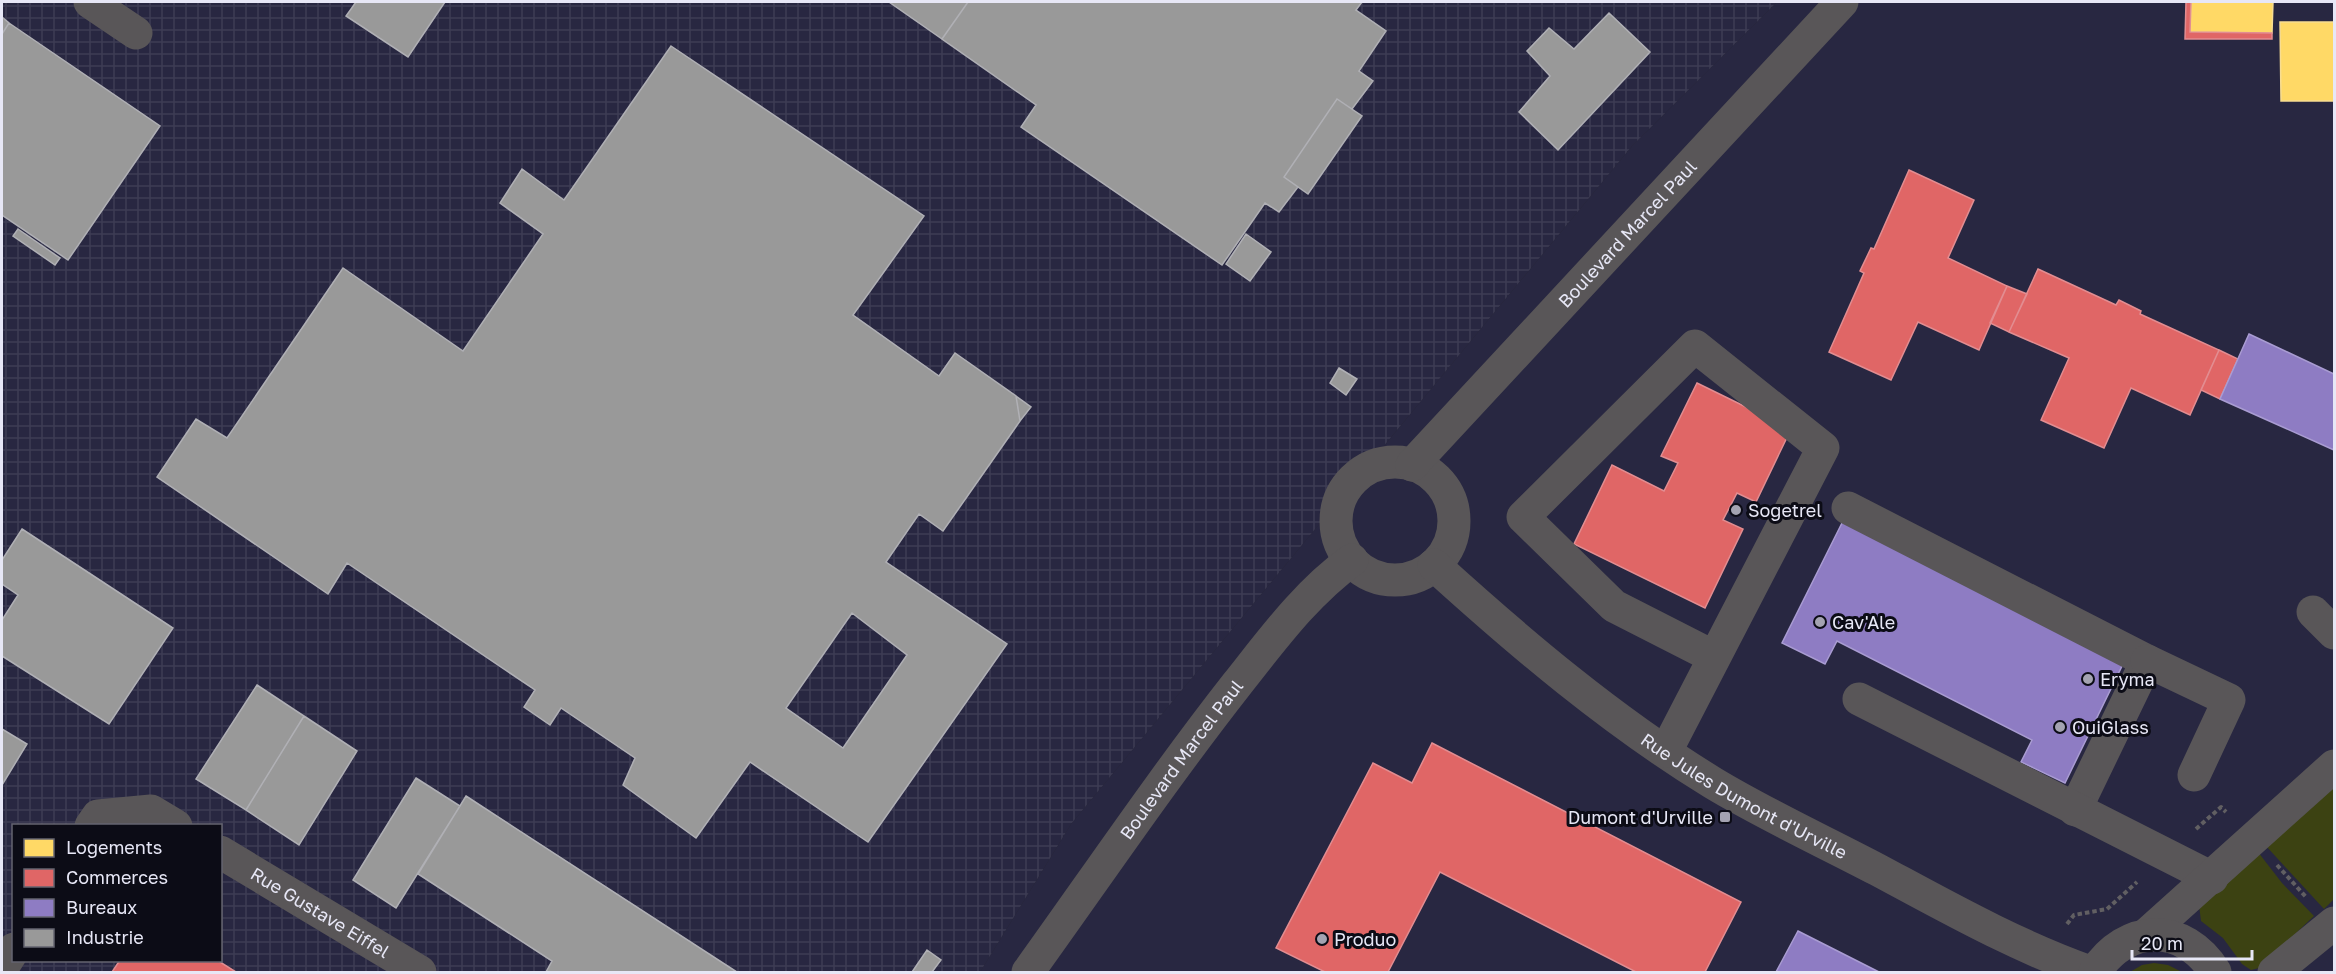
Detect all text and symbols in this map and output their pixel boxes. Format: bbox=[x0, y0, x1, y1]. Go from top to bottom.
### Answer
street label: Boulevard Marcel Paul bbox=[1553, 155, 1701, 312]
place label: Sogetrel bbox=[1748, 499, 1822, 521]
marker: Sogetrel bbox=[1729, 503, 1743, 517]
place label: Cav'Ale bbox=[1832, 611, 1895, 633]
marker: Cav'Ale bbox=[1813, 615, 1827, 629]
place label: Eryma bbox=[2100, 668, 2155, 690]
marker: Eryma bbox=[2081, 672, 2095, 686]
street label: Boulevard Marcel Paul bbox=[1115, 675, 1247, 843]
place label: OuiGlass bbox=[2072, 716, 2149, 738]
marker: OuiGlass bbox=[2053, 720, 2067, 734]
street label: Rue Jules Dumont d'Urville bbox=[1638, 727, 1852, 863]
place label: Dumont d'Urville bbox=[1568, 806, 1713, 828]
marker: Dumont d'Urville bbox=[1718, 810, 1732, 824]
legend bbox=[12, 824, 222, 962]
text: Logements bbox=[66, 836, 162, 858]
street label: Rue Gustave Eiffel bbox=[247, 862, 394, 962]
text: Commerces bbox=[66, 866, 168, 888]
text: Bureaux bbox=[66, 896, 137, 918]
scale bar bbox=[2132, 923, 2252, 961]
text: Industrie bbox=[66, 926, 144, 948]
place label: Produo bbox=[1334, 928, 1396, 950]
marker: Produo bbox=[1315, 932, 1329, 946]
text: 20 m bbox=[2141, 932, 2183, 954]

